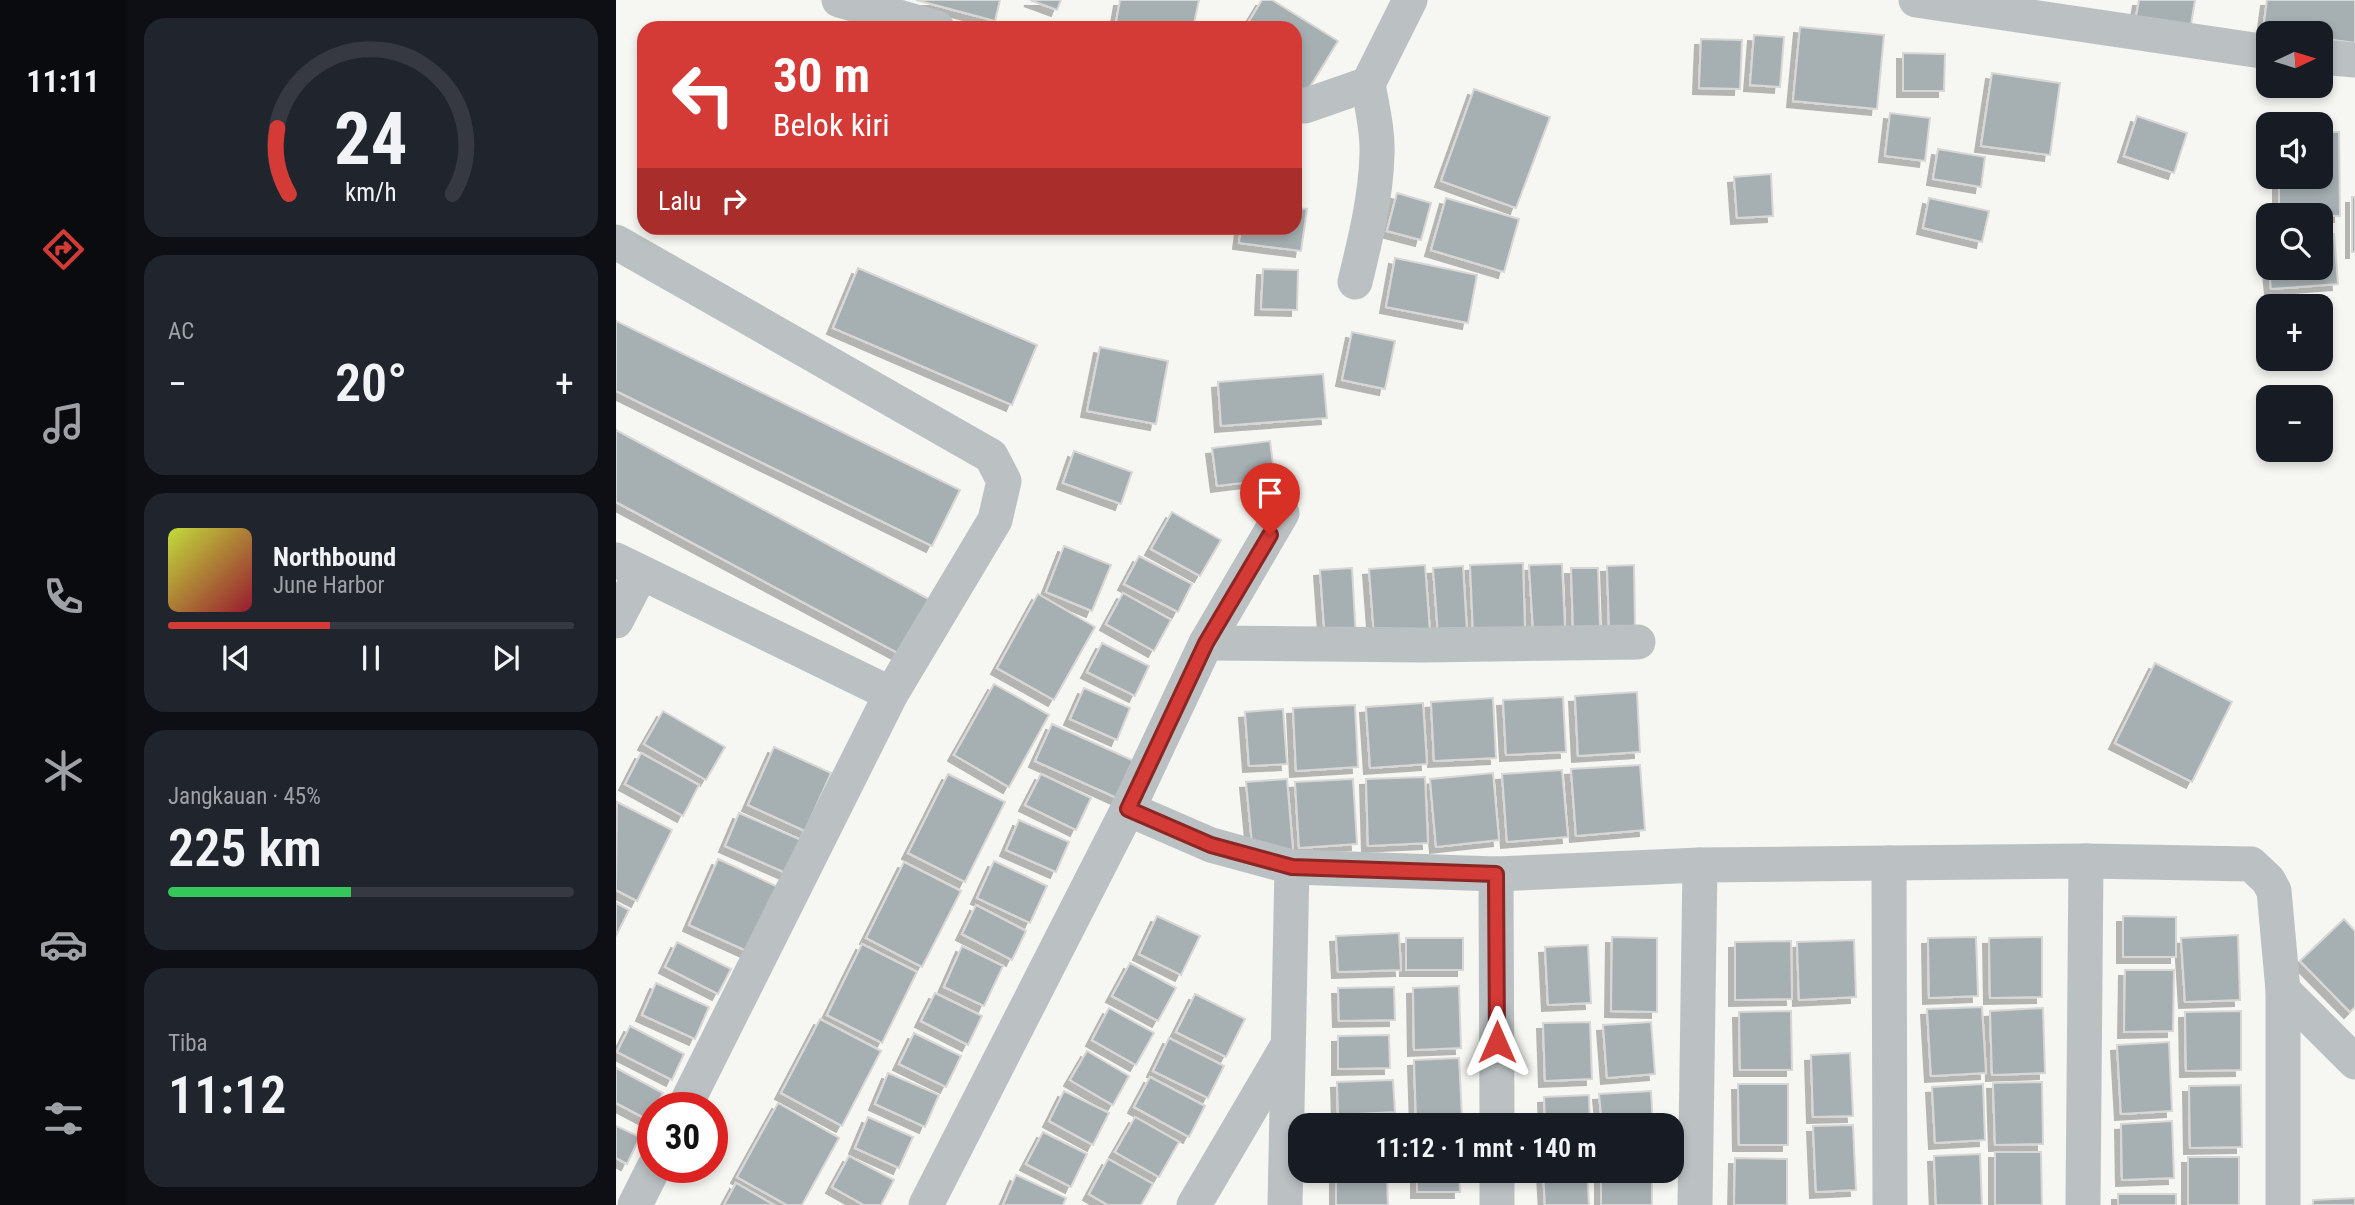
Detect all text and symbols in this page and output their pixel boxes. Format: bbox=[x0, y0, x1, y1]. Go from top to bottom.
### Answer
north arrow bbox=[2256, 21, 2333, 98]
map controls bbox=[2256, 21, 2333, 462]
text: 30 m bbox=[773, 47, 870, 104]
icon: left bbox=[658, 49, 749, 140]
text: 11:11 bbox=[26, 62, 100, 100]
text: 24 bbox=[334, 96, 408, 182]
text: Belok kiri bbox=[773, 106, 890, 144]
button: sound bbox=[2256, 112, 2333, 189]
text: km/h bbox=[345, 178, 397, 207]
icon: right bbox=[715, 182, 753, 220]
text: Lalu bbox=[658, 186, 701, 216]
button: search bbox=[2256, 203, 2333, 280]
icon: directions bbox=[39, 225, 88, 274]
button: + bbox=[2256, 294, 2333, 371]
text: AC bbox=[168, 318, 194, 345]
text: 20° bbox=[335, 353, 407, 414]
text: − bbox=[168, 362, 187, 406]
text: + bbox=[555, 362, 574, 406]
button: − bbox=[2256, 385, 2333, 462]
icon: music bbox=[39, 399, 88, 448]
pin bbox=[1240, 463, 1300, 535]
icon: arrive bbox=[1251, 474, 1289, 512]
text: Northbound bbox=[273, 542, 396, 572]
icon: phone bbox=[39, 572, 88, 621]
text: June Harbor bbox=[273, 572, 385, 599]
icon: previous bbox=[217, 639, 255, 677]
icon: pause bbox=[352, 639, 390, 677]
icon: next bbox=[487, 639, 525, 677]
icon: climate bbox=[39, 746, 88, 795]
text: Jangkauan · 45% bbox=[168, 783, 321, 810]
text: 225 km bbox=[168, 818, 322, 879]
icon: car bbox=[39, 920, 88, 969]
position arrow bbox=[1460, 1005, 1534, 1079]
text: Tiba bbox=[168, 1030, 208, 1057]
text: 11:12 bbox=[168, 1065, 286, 1126]
speed limit sign: 30 bbox=[637, 1092, 728, 1183]
icon: filters bbox=[39, 1094, 88, 1143]
text: 11:12 · 1 mnt · 140 m bbox=[1375, 1133, 1597, 1163]

